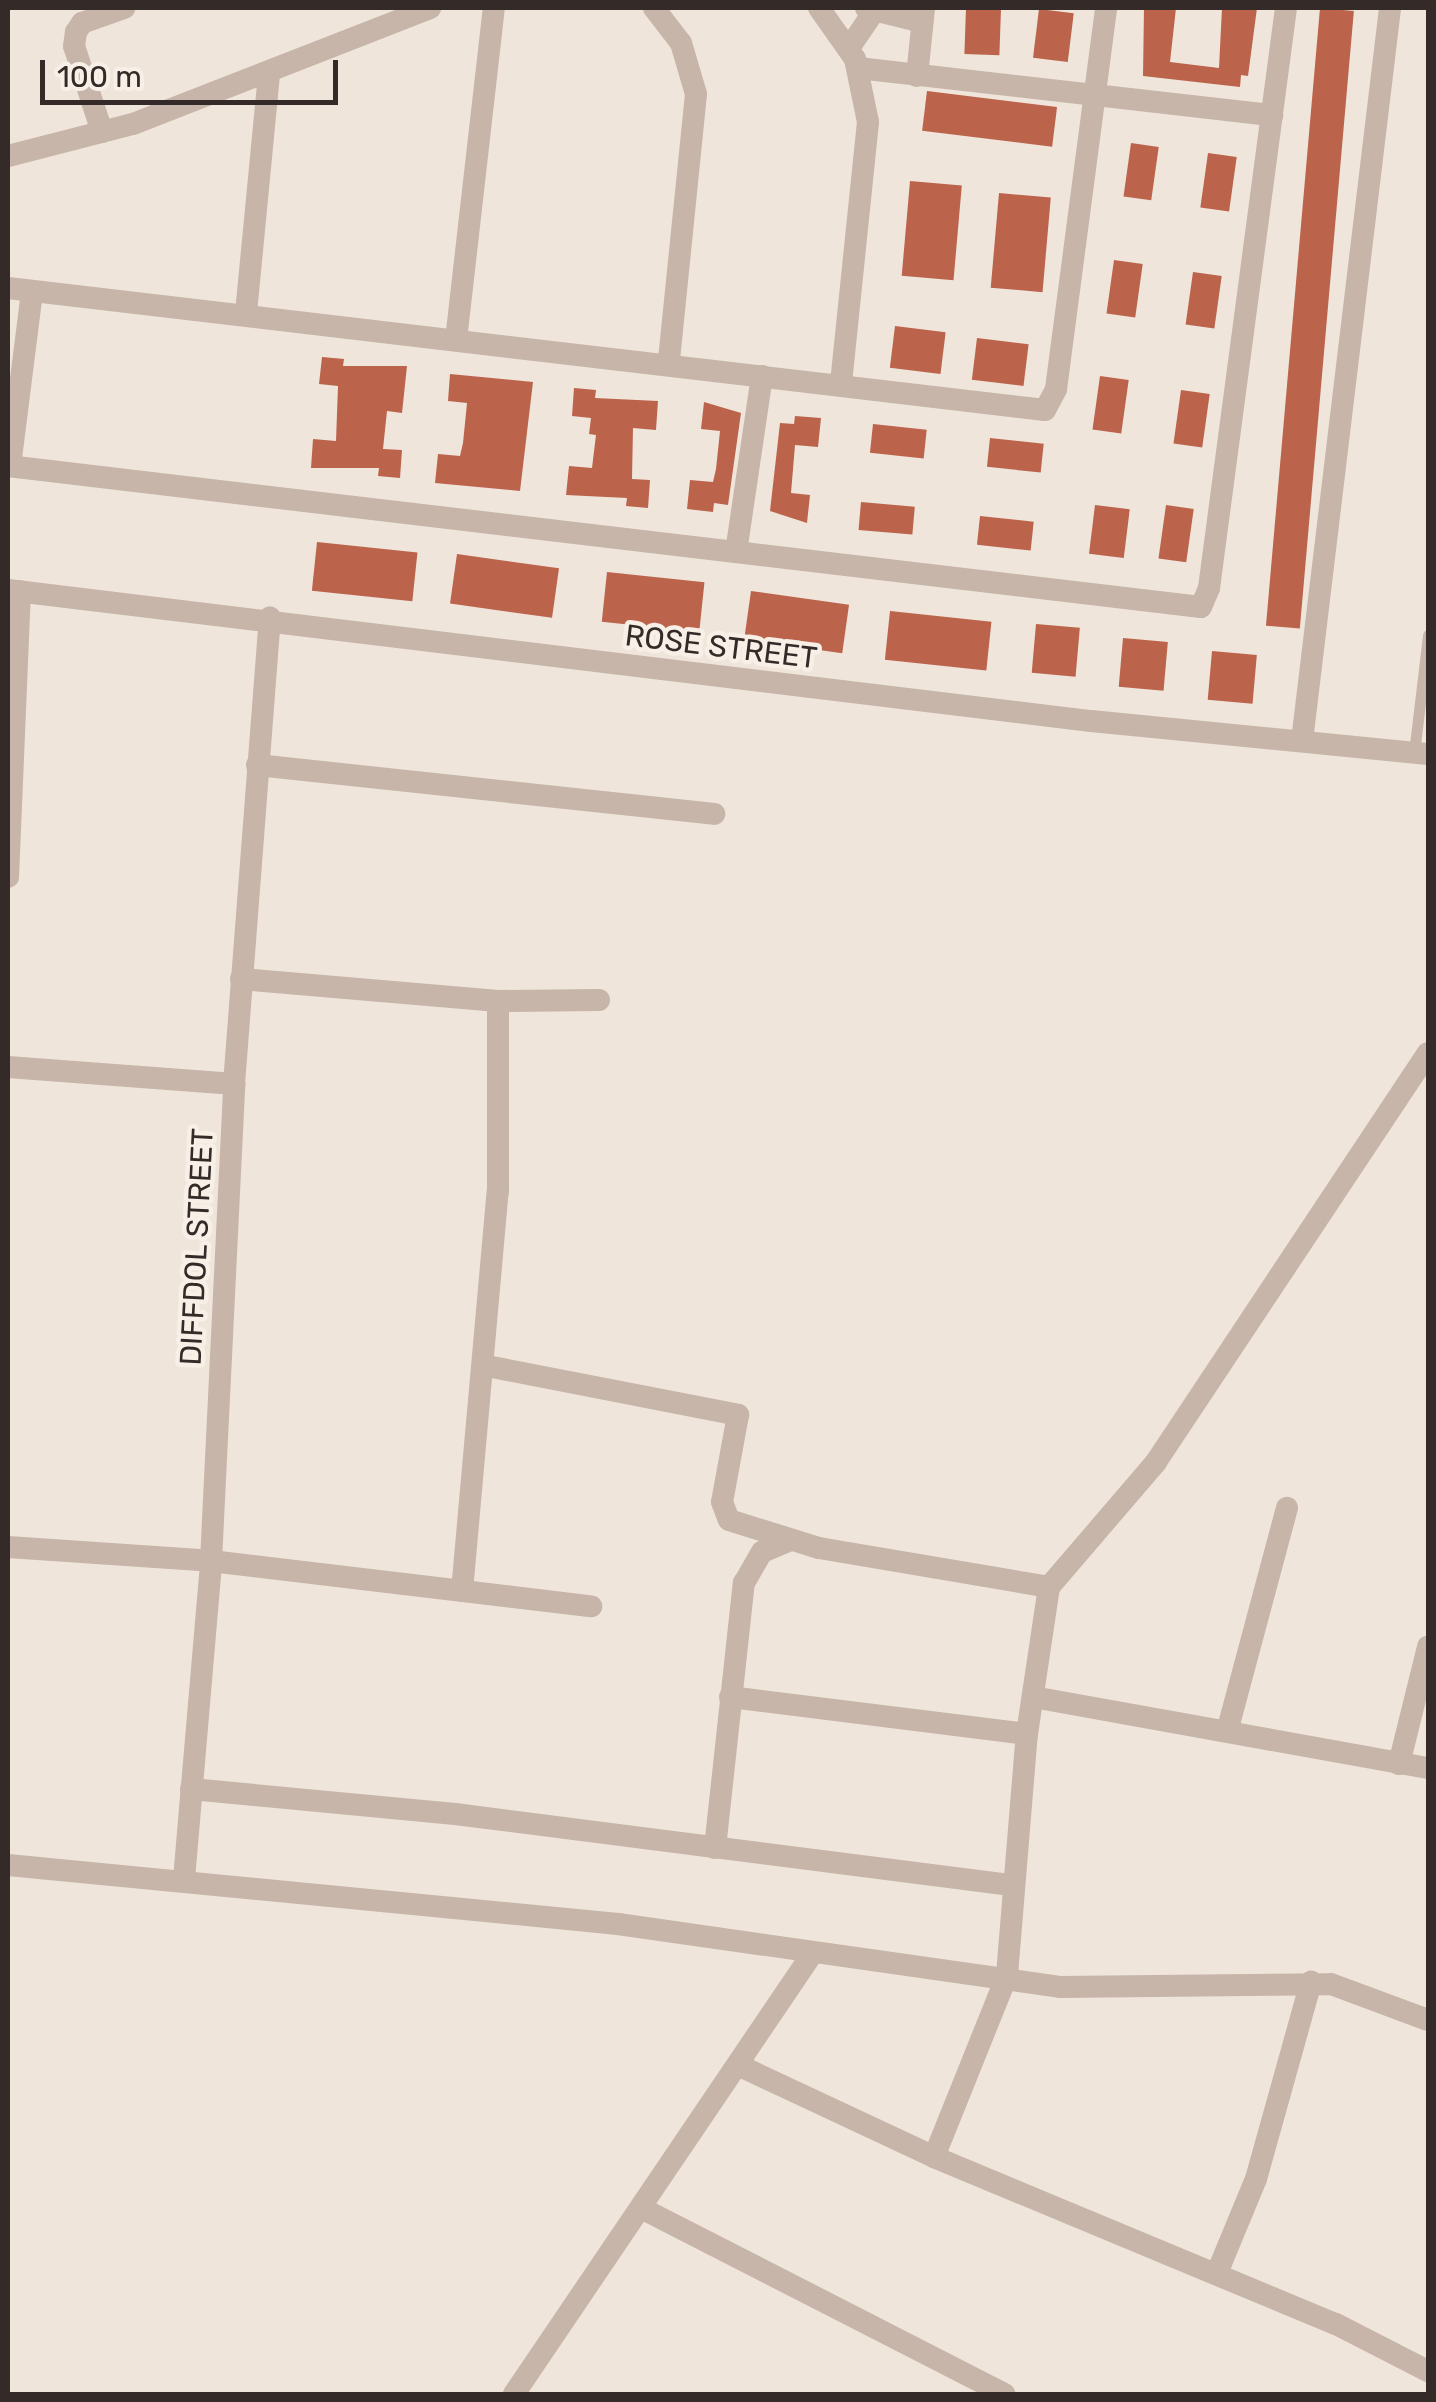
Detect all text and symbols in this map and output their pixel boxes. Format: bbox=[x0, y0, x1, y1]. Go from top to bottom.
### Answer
scale bar bbox=[45, 40, 342, 102]
text: 100 m bbox=[57, 59, 142, 95]
street label: ROSE STREET bbox=[623, 617, 819, 677]
street label: DIFFDOL STREET bbox=[173, 1127, 221, 1367]

